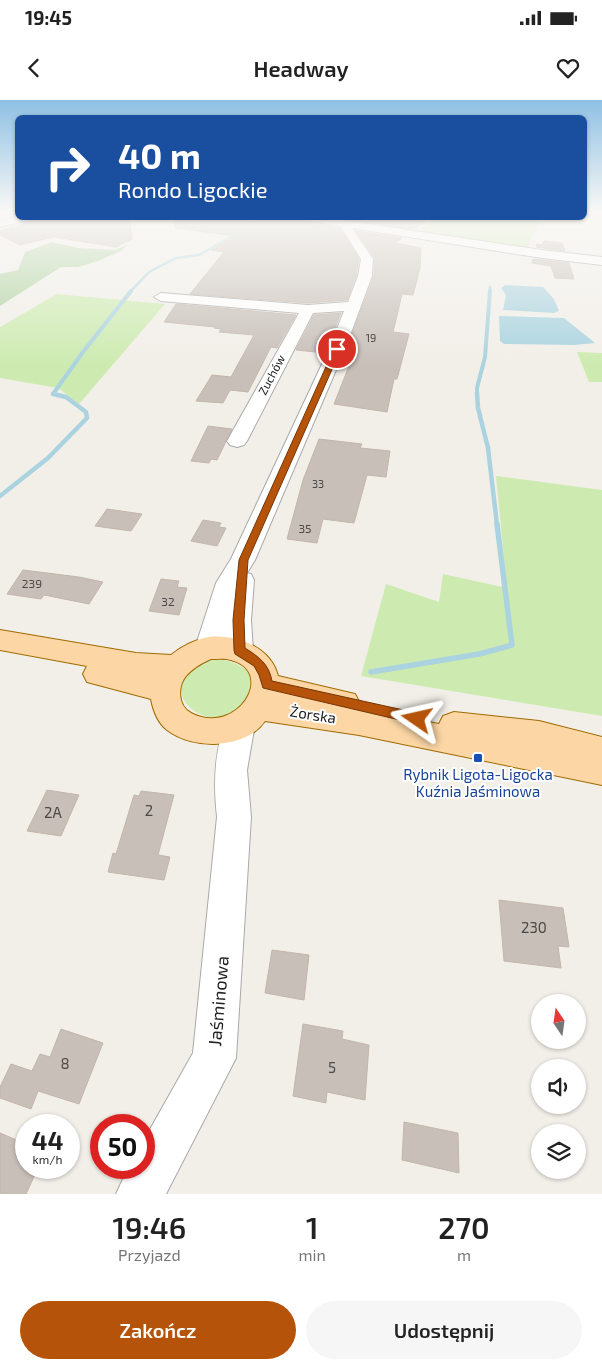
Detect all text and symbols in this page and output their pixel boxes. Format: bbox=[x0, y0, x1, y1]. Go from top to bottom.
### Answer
text: 19:45 bbox=[25, 6, 72, 29]
icon: back bbox=[20, 54, 48, 82]
icon: heart bbox=[554, 54, 582, 82]
text: Headway bbox=[253, 55, 349, 81]
text: 40 m bbox=[118, 134, 201, 176]
icon: right bbox=[35, 135, 100, 200]
text: Rondo Ligockie bbox=[118, 176, 267, 202]
pin bbox=[316, 328, 358, 370]
house number: 19 bbox=[366, 331, 376, 344]
icon: arrive bbox=[323, 335, 351, 363]
street label: Zuchów bbox=[255, 352, 287, 397]
house number: 33 bbox=[312, 477, 324, 490]
house number: 35 bbox=[298, 521, 312, 535]
house number: 239 bbox=[22, 576, 42, 590]
house number: 32 bbox=[161, 594, 175, 608]
position arrow bbox=[390, 692, 442, 744]
street label: Żorska bbox=[289, 701, 338, 727]
marker: Rybnik Ligota-Ligocka Kuźnia Jaśminowa bbox=[472, 752, 484, 764]
place label: Rybnik Ligota-Ligocka Kuźnia Jaśminowa bbox=[403, 765, 553, 800]
house number: 2 bbox=[145, 801, 153, 819]
house number: 2A bbox=[44, 803, 63, 821]
house number: 230 bbox=[521, 918, 547, 936]
street label: Jaśminowa bbox=[203, 955, 233, 1047]
north arrow bbox=[531, 994, 586, 1049]
map controls bbox=[531, 994, 586, 1179]
house number: 8 bbox=[60, 1054, 70, 1072]
house number: 5 bbox=[328, 1058, 336, 1076]
button: sound bbox=[531, 1059, 586, 1114]
speed limit sign: 50 bbox=[90, 1114, 155, 1179]
button: layers bbox=[531, 1124, 586, 1179]
text: 44 bbox=[32, 1125, 63, 1155]
text: km/h bbox=[33, 1152, 62, 1166]
text: 19:46 bbox=[112, 1209, 186, 1245]
text: 1 bbox=[306, 1209, 318, 1245]
text: 270 bbox=[438, 1209, 490, 1245]
text: Przyjazd bbox=[118, 1245, 181, 1264]
text: min bbox=[299, 1245, 326, 1264]
text: m bbox=[457, 1245, 471, 1264]
button: Zakończ bbox=[20, 1301, 296, 1359]
button: Udostępnij bbox=[306, 1301, 582, 1359]

